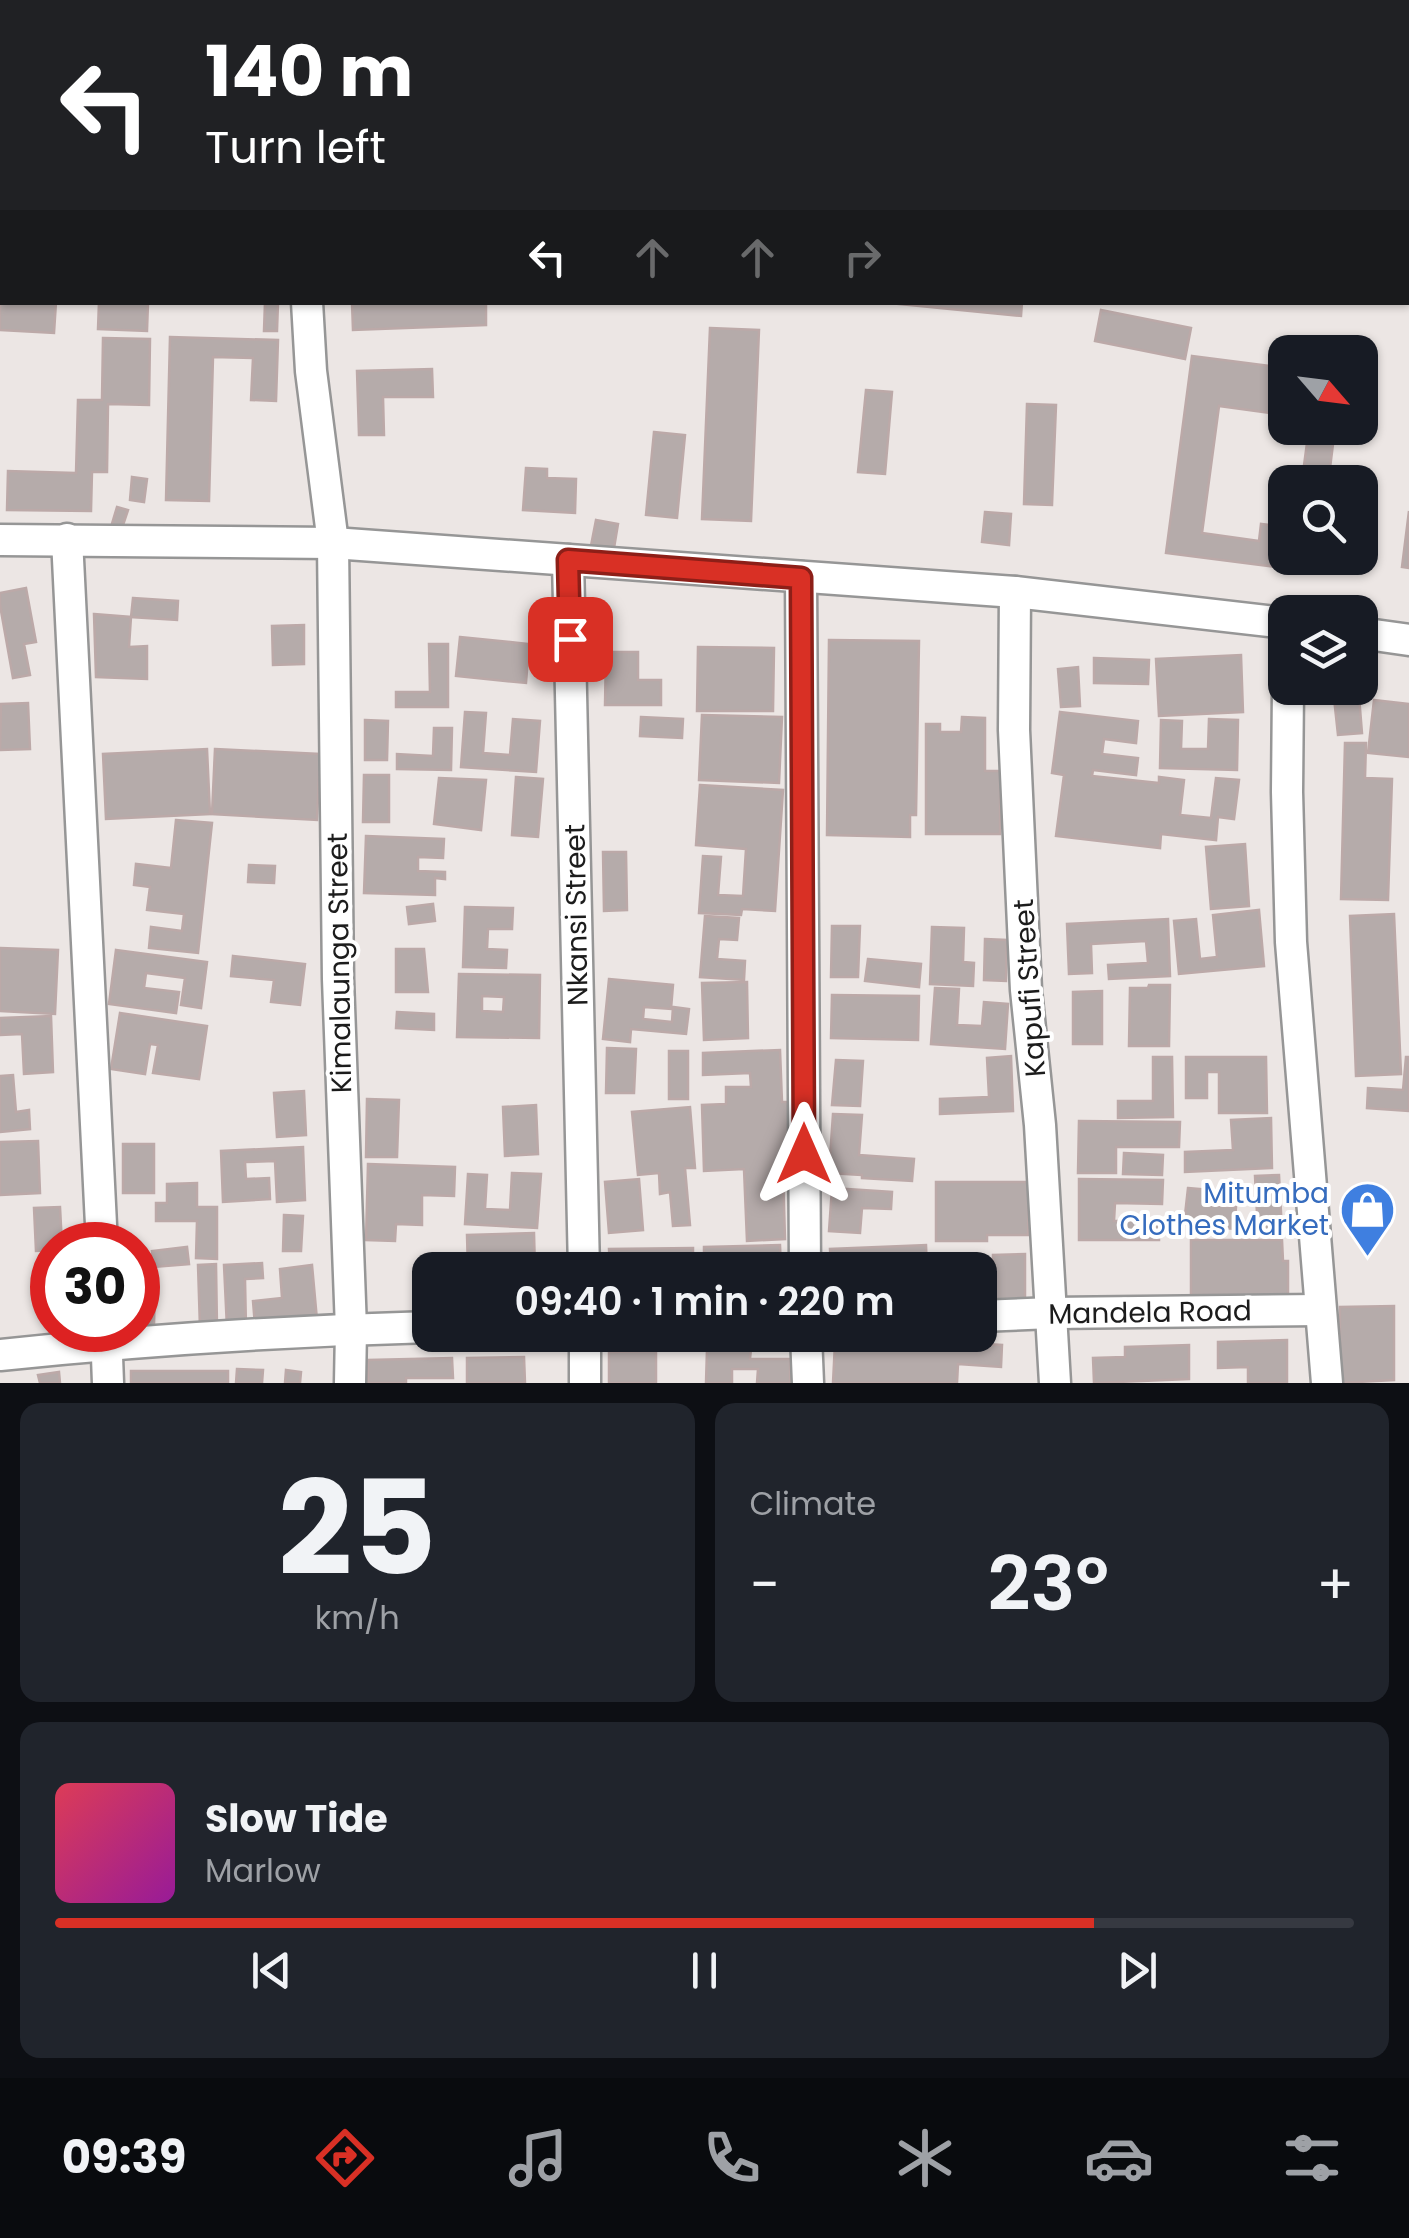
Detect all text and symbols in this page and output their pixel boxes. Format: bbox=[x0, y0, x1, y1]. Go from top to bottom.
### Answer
text: 140 m bbox=[205, 22, 413, 121]
icon: left bbox=[40, 40, 170, 170]
text: Turn left bbox=[205, 116, 386, 179]
icon: left bbox=[520, 230, 575, 285]
icon: ahead bbox=[625, 230, 680, 285]
icon: ahead bbox=[730, 230, 785, 285]
icon: right bbox=[835, 230, 890, 285]
north arrow bbox=[1268, 335, 1378, 445]
map controls bbox=[1268, 335, 1378, 705]
button: search bbox=[1268, 465, 1378, 575]
button: layers bbox=[1268, 595, 1378, 705]
pin bbox=[528, 597, 613, 682]
icon: arrive bbox=[543, 612, 598, 667]
street label: Nkansi Street bbox=[555, 824, 598, 1006]
street label: Kimalaunga Street bbox=[318, 832, 361, 1094]
street label: Kapufi Street bbox=[1004, 898, 1055, 1078]
position arrow bbox=[752, 1102, 856, 1206]
place label: Mitumba Clothes Market bbox=[1120, 1174, 1329, 1245]
shop icon: Mitumba Clothes Market bbox=[1338, 1179, 1398, 1258]
speed limit sign: 30 bbox=[30, 1222, 160, 1352]
text: 09:40 · 1 min · 220 m bbox=[514, 1275, 895, 1328]
street label: Mandela Road bbox=[1048, 1291, 1252, 1334]
text: 25 bbox=[278, 1437, 437, 1620]
text: Climate bbox=[750, 1481, 876, 1526]
text: 23° bbox=[987, 1531, 1109, 1636]
text: − bbox=[750, 1546, 780, 1623]
text: + bbox=[1316, 1546, 1354, 1623]
text: km/h bbox=[315, 1595, 400, 1640]
text: Slow Tide bbox=[205, 1792, 388, 1845]
text: Marlow bbox=[205, 1848, 321, 1893]
icon: previous bbox=[244, 1943, 299, 1998]
icon: pause bbox=[677, 1943, 732, 1998]
icon: next bbox=[1110, 1943, 1165, 1998]
icon: directions bbox=[310, 2123, 380, 2193]
icon: music bbox=[503, 2123, 573, 2193]
icon: phone bbox=[697, 2123, 767, 2193]
icon: climate bbox=[890, 2123, 960, 2193]
icon: car bbox=[1084, 2123, 1154, 2193]
icon: filters bbox=[1277, 2123, 1347, 2193]
text: 09:39 bbox=[62, 2126, 186, 2189]

